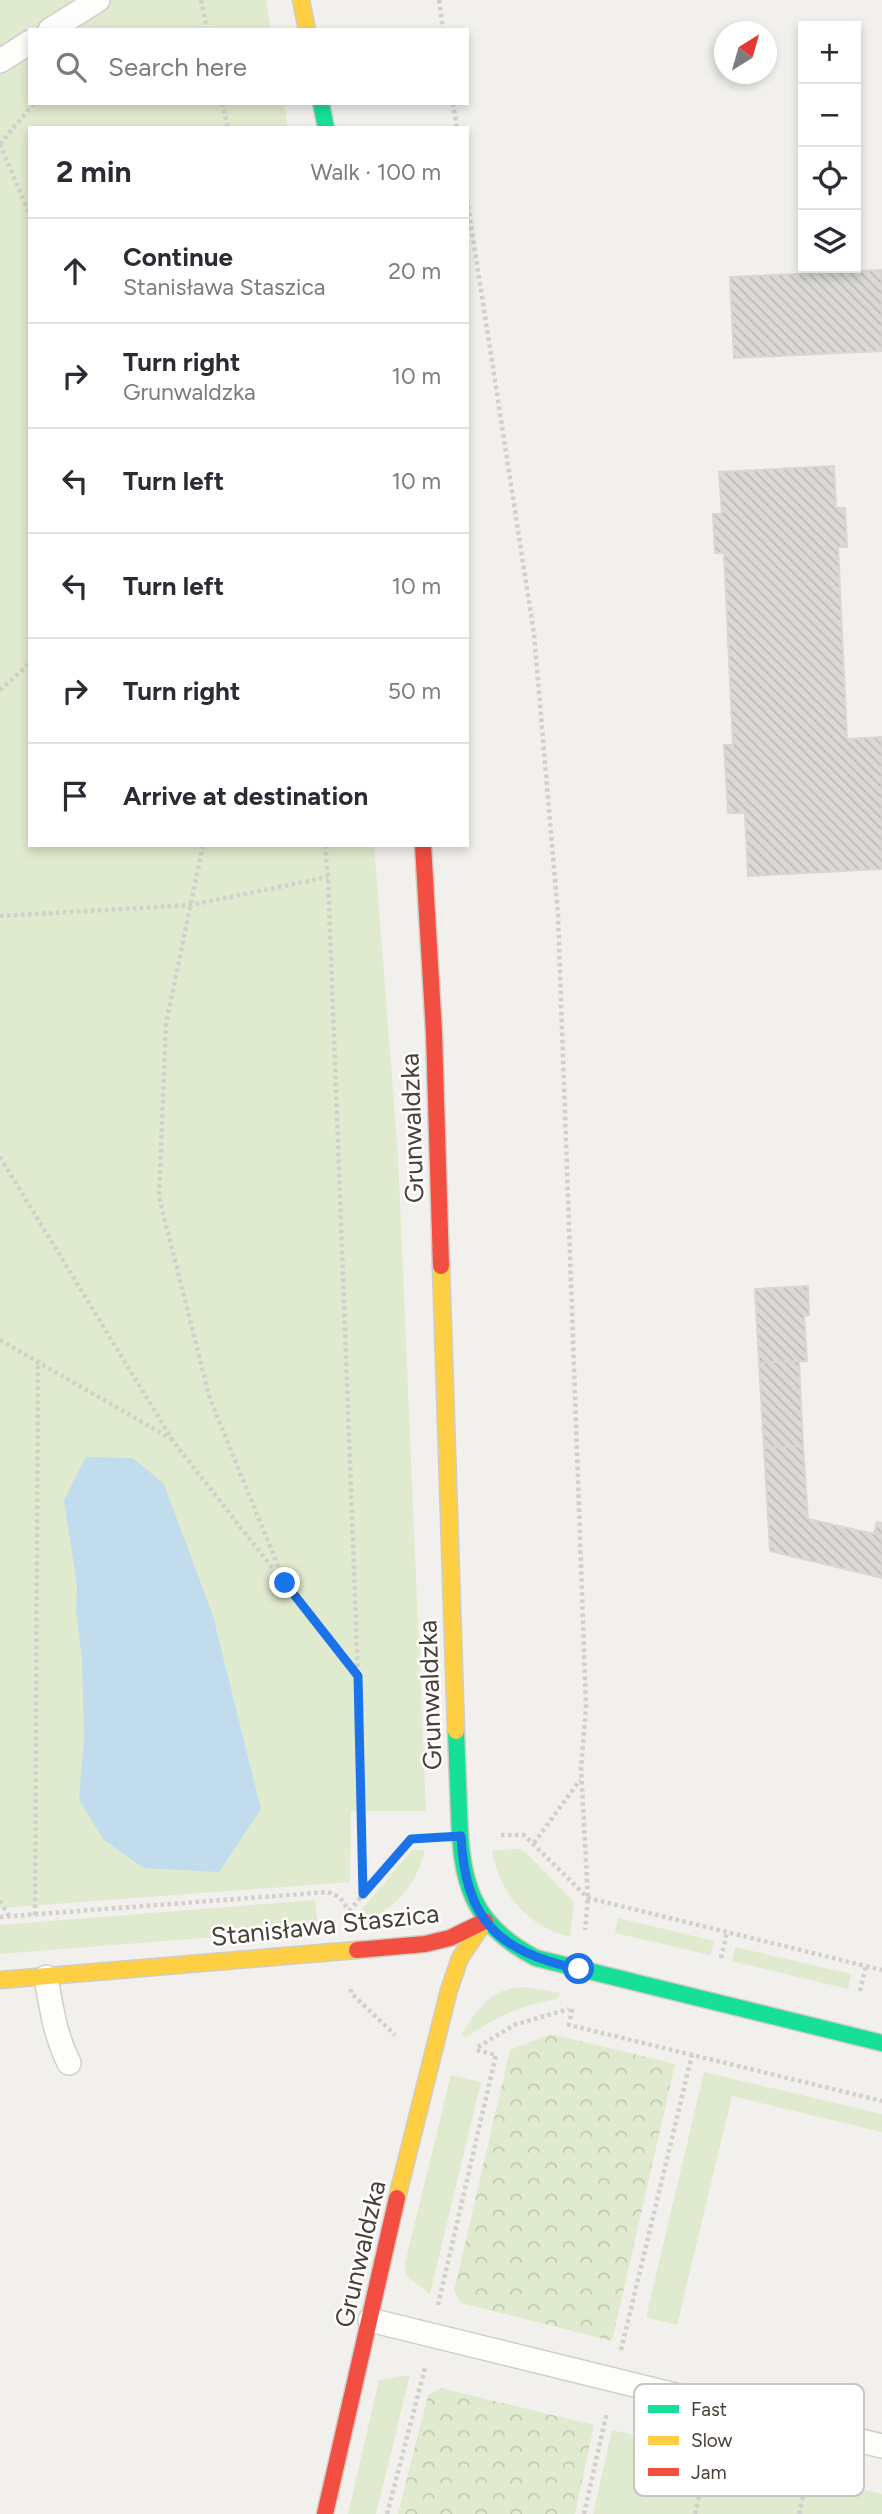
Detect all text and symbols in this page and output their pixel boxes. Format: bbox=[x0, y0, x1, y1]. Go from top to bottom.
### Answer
north arrow bbox=[714, 21, 777, 84]
map controls bbox=[798, 21, 861, 273]
button: + bbox=[798, 21, 861, 84]
search box bbox=[28, 28, 469, 105]
icon: search bbox=[52, 48, 90, 86]
text: Search here bbox=[108, 51, 247, 83]
button: − bbox=[798, 84, 861, 147]
button: locate bbox=[798, 147, 861, 210]
text: 2 min bbox=[56, 153, 132, 190]
text: Walk · 100 m bbox=[310, 158, 441, 186]
button: layers bbox=[798, 210, 861, 273]
text: Continue bbox=[123, 241, 233, 273]
icon: ahead bbox=[56, 252, 94, 290]
text: 20 m bbox=[388, 257, 441, 285]
text: Stanisława Staszica bbox=[123, 273, 326, 301]
text: Turn right bbox=[123, 346, 240, 378]
icon: right bbox=[56, 357, 94, 395]
text: 10 m bbox=[392, 362, 441, 390]
text: Grunwaldzka bbox=[123, 378, 256, 406]
icon: left bbox=[56, 462, 94, 500]
text: Turn left bbox=[123, 465, 224, 497]
text: 10 m bbox=[392, 467, 441, 495]
icon: left bbox=[56, 567, 94, 605]
text: Turn left bbox=[123, 570, 224, 602]
text: 10 m bbox=[392, 572, 441, 600]
icon: right bbox=[56, 672, 94, 710]
text: Turn right bbox=[123, 675, 240, 707]
text: 50 m bbox=[388, 677, 441, 705]
icon: arrive bbox=[56, 777, 94, 815]
text: Arrive at destination bbox=[123, 780, 368, 812]
street label: Grunwaldzka bbox=[393, 1052, 431, 1204]
route end bbox=[269, 1567, 300, 1598]
street label: Grunwaldzka bbox=[411, 1619, 449, 1771]
street label: Stanisława Staszica bbox=[209, 1897, 441, 1953]
route start bbox=[563, 1953, 594, 1984]
street label: Grunwaldzka bbox=[328, 2177, 392, 2331]
legend bbox=[634, 2384, 864, 2496]
text: Fast bbox=[691, 2398, 727, 2421]
text: Slow bbox=[691, 2429, 733, 2452]
text: Jam bbox=[691, 2461, 727, 2484]

